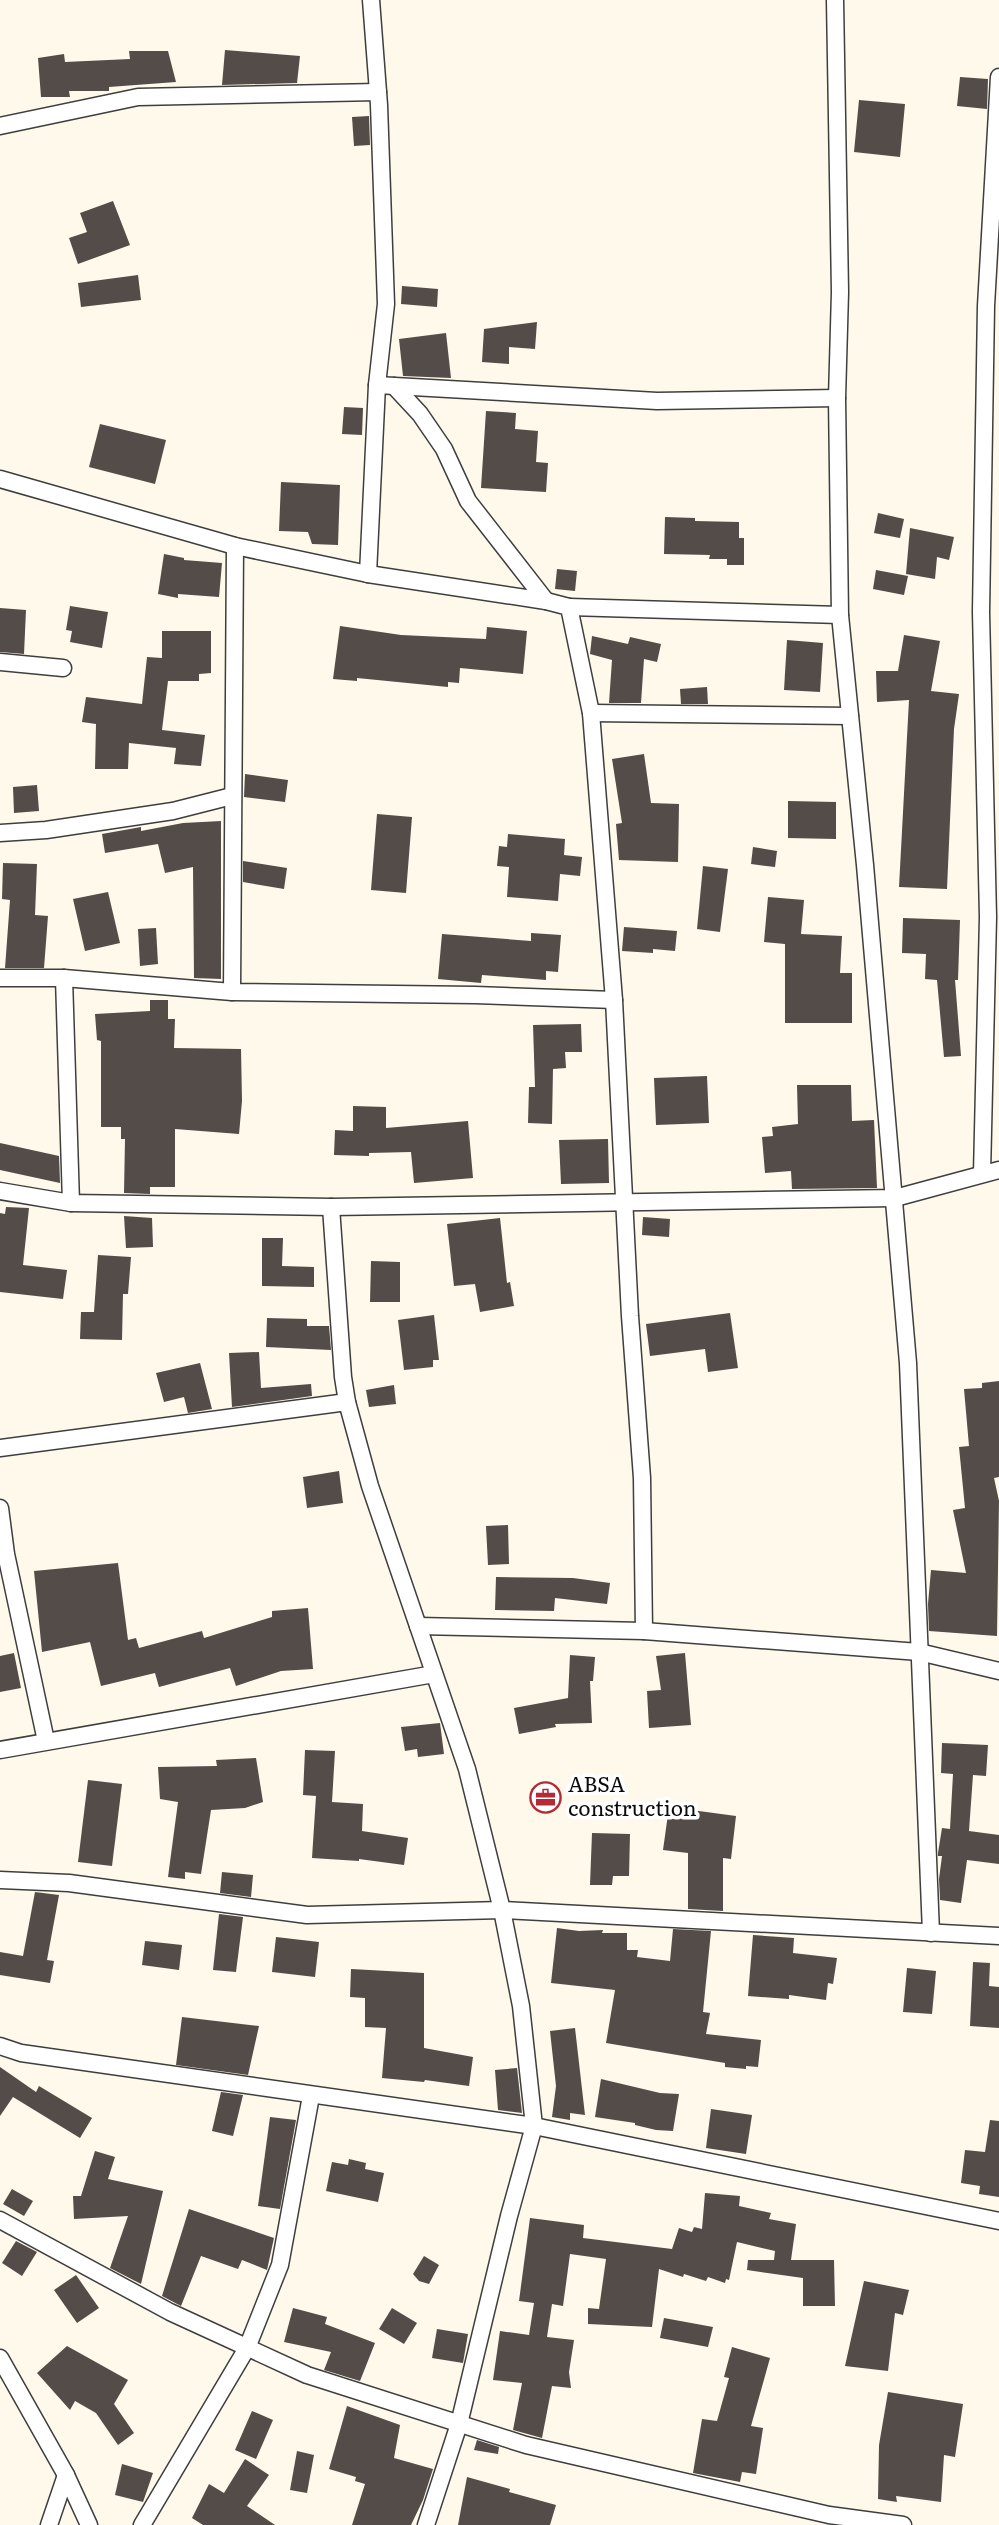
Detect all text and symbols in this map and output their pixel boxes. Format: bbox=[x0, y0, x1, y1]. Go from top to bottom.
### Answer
place label: ABSA construction bbox=[568, 1767, 697, 1822]
office icon: ABSA construction bbox=[528, 1780, 562, 1814]

